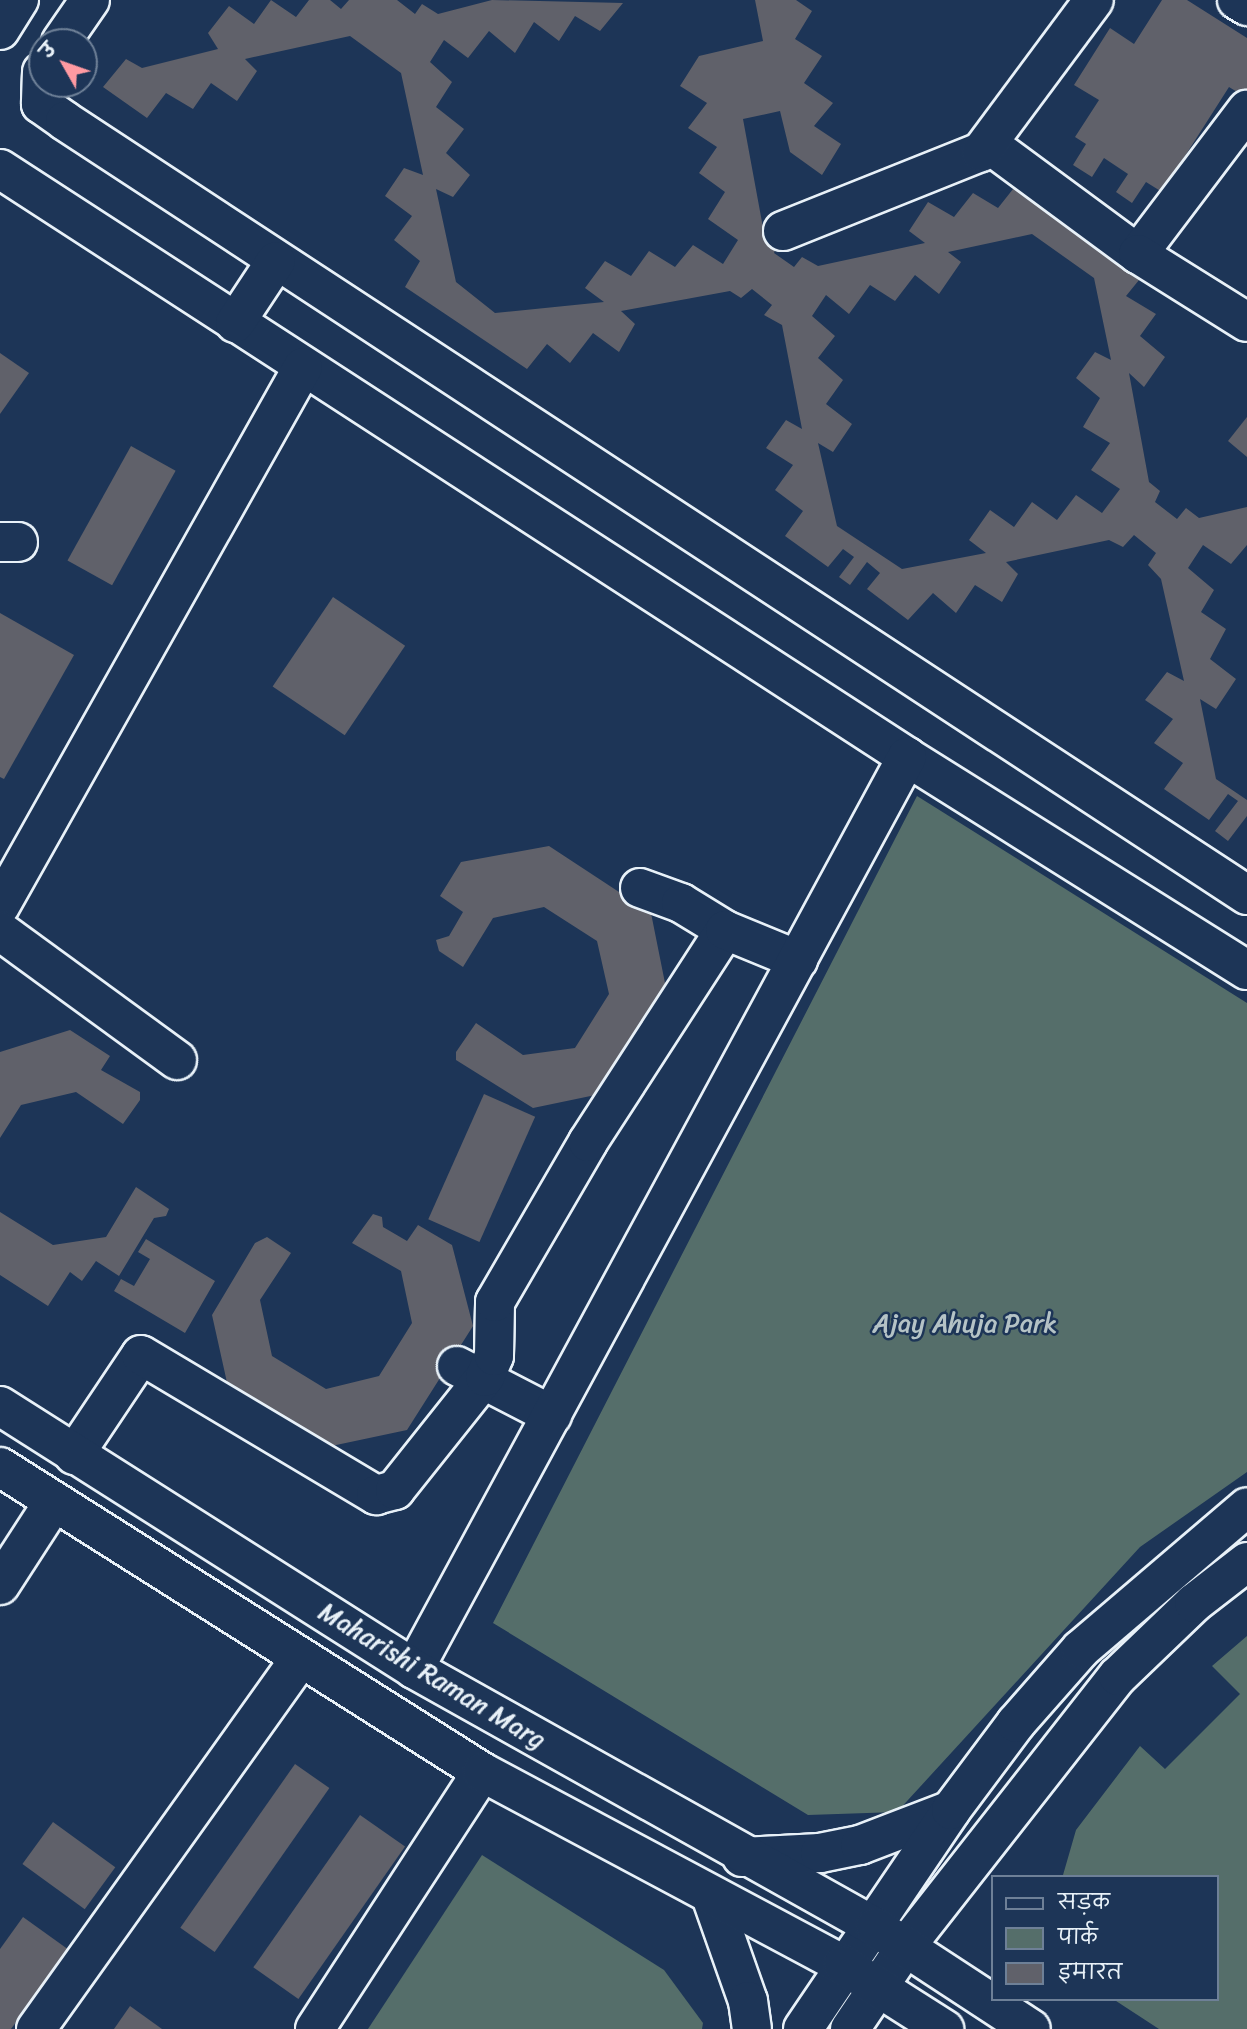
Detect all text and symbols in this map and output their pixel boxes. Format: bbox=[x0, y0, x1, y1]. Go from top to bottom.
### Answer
north arrow bbox=[28, 28, 98, 98]
text: उ bbox=[31, 35, 65, 66]
park label: Ajay Ahuja Park bbox=[873, 1308, 1057, 1340]
street label: Maharishi Raman Marg bbox=[314, 1596, 550, 1756]
legend bbox=[992, 1875, 1219, 2001]
text: सड़क bbox=[1058, 1883, 1110, 1921]
text: पार्क bbox=[1058, 1918, 1098, 1956]
text: इमारत bbox=[1058, 1953, 1122, 1991]

